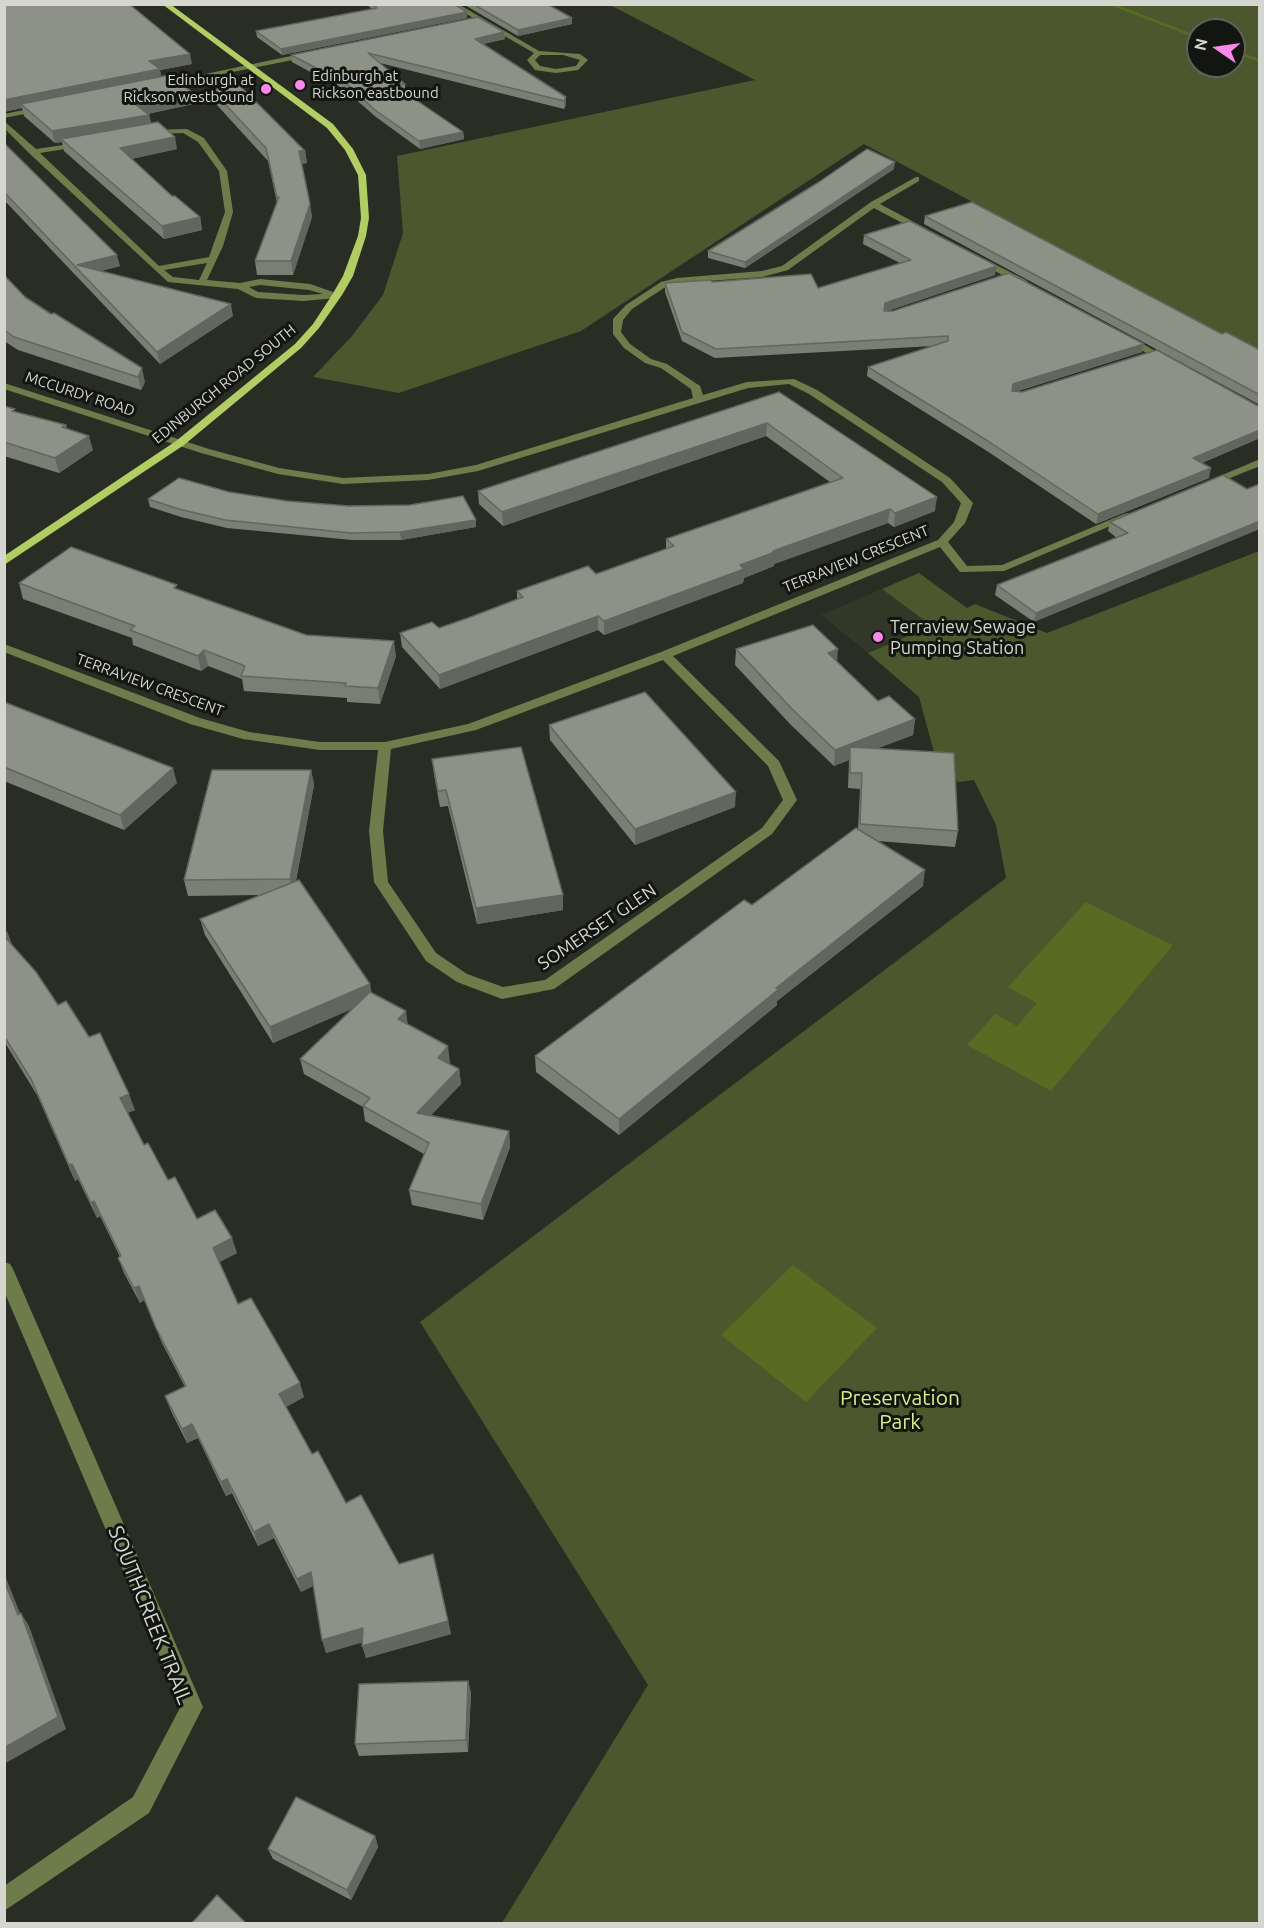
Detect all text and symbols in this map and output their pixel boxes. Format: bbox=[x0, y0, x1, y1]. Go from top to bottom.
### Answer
north arrow bbox=[1186, 18, 1246, 78]
text: N bbox=[1190, 37, 1211, 52]
place label: Edinburgh at Rickson eastbound bbox=[312, 67, 439, 102]
place label: Edinburgh at Rickson westbound bbox=[123, 71, 254, 106]
marker: Edinburgh at Rickson eastbound bbox=[293, 78, 307, 92]
marker: Edinburgh at Rickson westbound bbox=[259, 82, 273, 96]
street label: EDINBURGH ROAD SOUTH bbox=[149, 321, 299, 447]
street label: MCCURDY ROAD bbox=[23, 368, 137, 420]
street label: TERRAVIEW CRESCENT bbox=[781, 522, 931, 596]
place label: Terraview Sewage Pumping Station bbox=[890, 616, 1036, 658]
marker: Terraview Sewage Pumping Station bbox=[871, 630, 885, 644]
street label: TERRAVIEW CRESCENT bbox=[74, 650, 226, 720]
street label: SOMERSET GLEN bbox=[534, 879, 660, 975]
park label: Preservation Park bbox=[840, 1385, 960, 1435]
street label: SOUTHCREEK TRAIL bbox=[103, 1522, 197, 1708]

